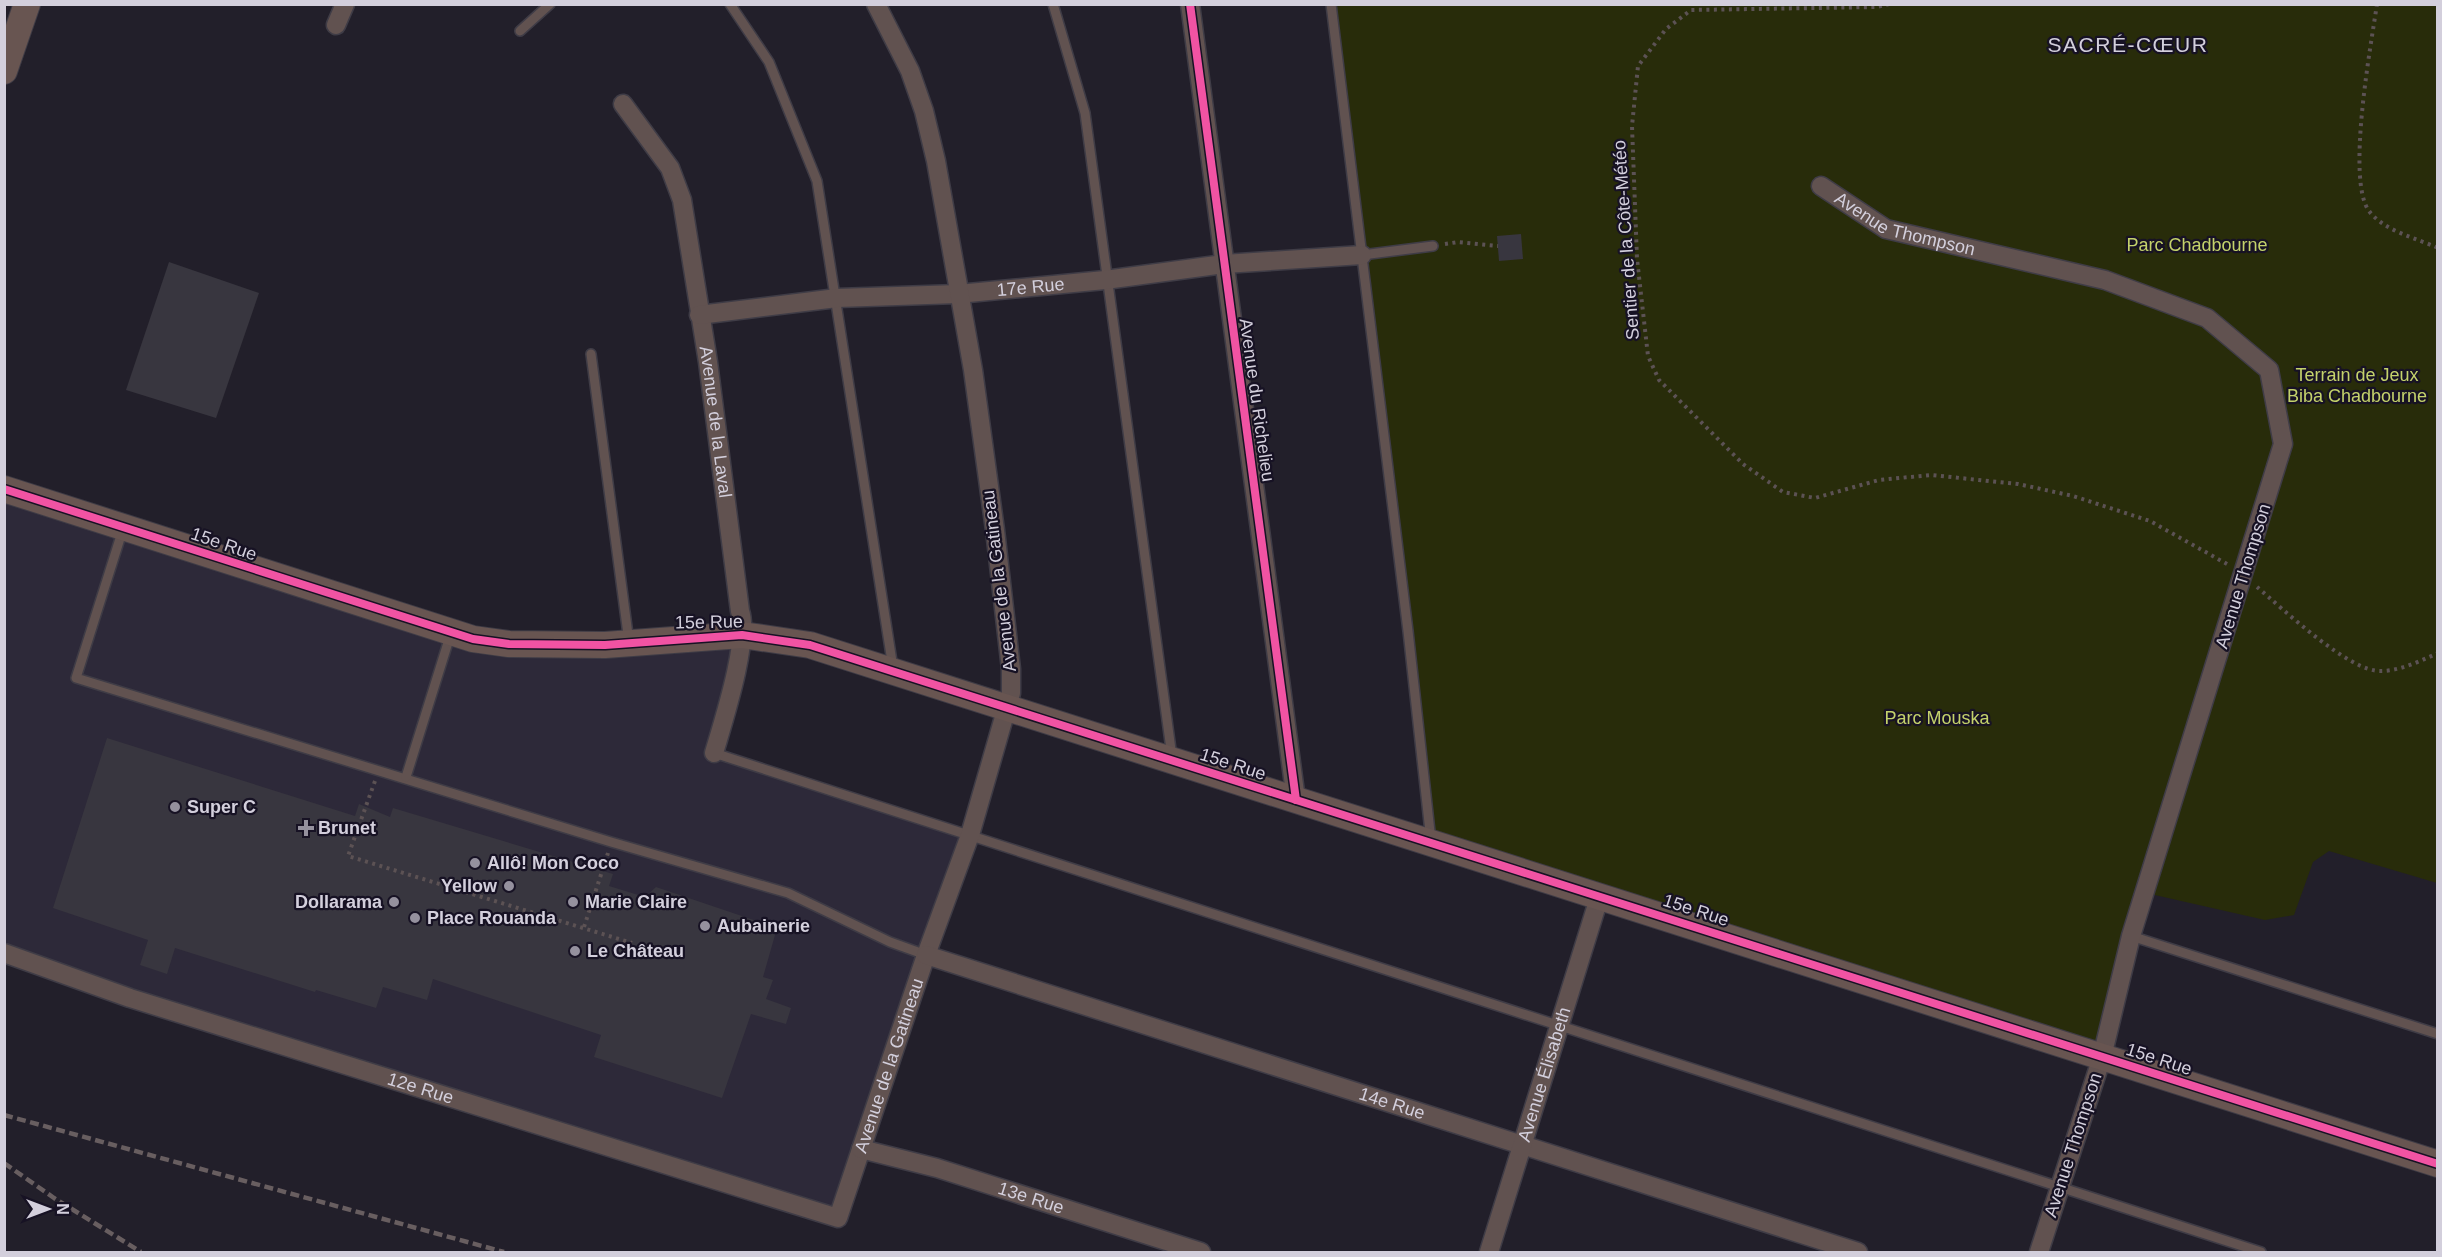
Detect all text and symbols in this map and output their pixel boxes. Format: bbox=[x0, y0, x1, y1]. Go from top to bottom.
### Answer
district label: SACRÉ-CŒUR bbox=[2048, 33, 2208, 56]
street label: Sentier de la Côte-Météo bbox=[1609, 139, 1643, 341]
street label: Avenue Thompson bbox=[1831, 188, 1977, 259]
park label: Parc Chadbourne bbox=[2126, 235, 2268, 255]
street label: 17e Rue bbox=[996, 274, 1065, 300]
street label: Avenue du Richelieu bbox=[1236, 317, 1278, 483]
street label: Avenue de la Laval bbox=[696, 345, 735, 499]
park label: Terrain de Jeux Biba Chadbourne bbox=[2287, 365, 2427, 406]
street label: Avenue de la Gatineau bbox=[978, 489, 1020, 673]
street label: Avenue Thompson bbox=[2211, 501, 2275, 651]
street label: 15e Rue bbox=[189, 523, 259, 565]
street label: 15e Rue bbox=[675, 611, 743, 633]
park label: Parc Mouska bbox=[1884, 708, 1991, 728]
street label: 15e Rue bbox=[1198, 744, 1268, 784]
place label: Super C bbox=[187, 797, 256, 817]
marker: Super C bbox=[168, 800, 182, 814]
place label: Brunet bbox=[318, 818, 376, 838]
marker: Brunet bbox=[299, 821, 313, 835]
place label: Allô! Mon Coco bbox=[487, 853, 619, 873]
marker: Allô! Mon Coco bbox=[468, 856, 482, 870]
place label: Yellow bbox=[441, 876, 498, 896]
marker: Yellow bbox=[502, 879, 516, 893]
street label: 15e Rue bbox=[1661, 890, 1731, 930]
place label: Dollarama bbox=[295, 892, 383, 912]
place label: Marie Claire bbox=[585, 892, 687, 912]
marker: Dollarama bbox=[387, 895, 401, 909]
marker: Marie Claire bbox=[566, 895, 580, 909]
place label: Place Rouanda bbox=[427, 908, 557, 928]
marker: Place Rouanda bbox=[408, 911, 422, 925]
place label: Aubainerie bbox=[717, 916, 810, 936]
marker: Aubainerie bbox=[698, 919, 712, 933]
place label: Le Château bbox=[587, 941, 684, 961]
marker: Le Château bbox=[568, 944, 582, 958]
street label: Avenue de la Gatineau bbox=[851, 976, 928, 1155]
street label: Avenue Élisabeth bbox=[1514, 1005, 1575, 1144]
street label: 15e Rue bbox=[2124, 1039, 2194, 1079]
street label: 12e Rue bbox=[385, 1069, 456, 1108]
street label: Avenue Thompson bbox=[2040, 1070, 2106, 1220]
street label: 14e Rue bbox=[1356, 1084, 1427, 1123]
street label: 13e Rue bbox=[996, 1178, 1066, 1218]
north arrow bbox=[18, 1179, 78, 1239]
text: N bbox=[54, 1203, 71, 1215]

